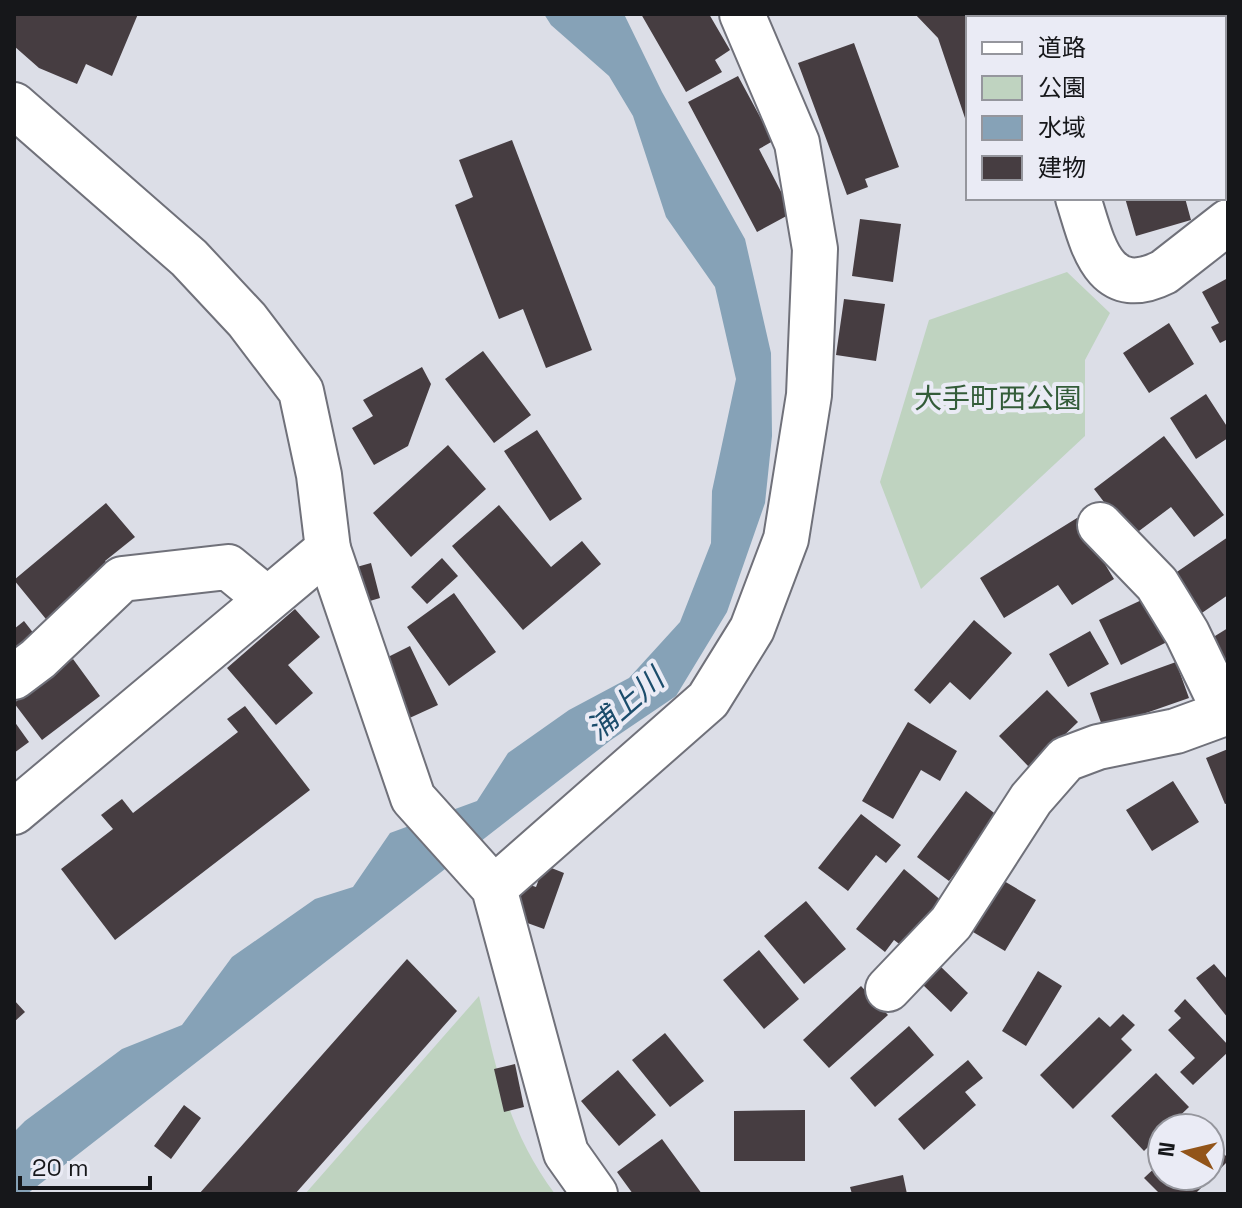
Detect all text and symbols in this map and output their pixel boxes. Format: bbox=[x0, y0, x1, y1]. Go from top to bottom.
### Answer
legend bbox=[966, 16, 1226, 200]
text: 道路 bbox=[1038, 32, 1086, 63]
text: 公園 bbox=[1038, 72, 1086, 103]
text: 水域 bbox=[1038, 112, 1086, 143]
text: 建物 bbox=[1038, 152, 1086, 183]
park label: 大手町西公園 bbox=[914, 380, 1082, 416]
water label: 浦上川 bbox=[578, 658, 674, 748]
north arrow bbox=[1146, 1112, 1226, 1192]
scale bar bbox=[20, 1140, 150, 1190]
text: N bbox=[1151, 1140, 1181, 1158]
text: 20 m bbox=[32, 1152, 89, 1183]

